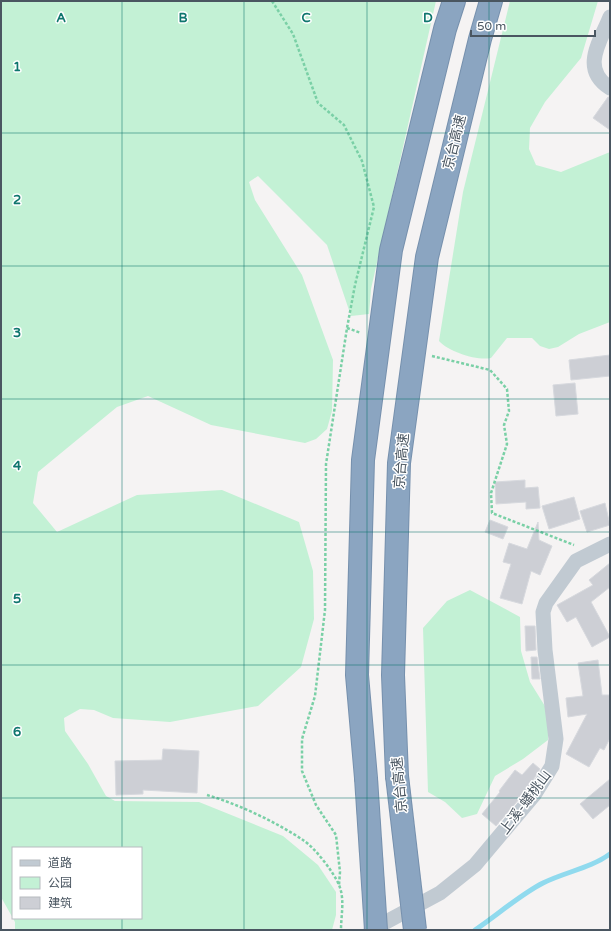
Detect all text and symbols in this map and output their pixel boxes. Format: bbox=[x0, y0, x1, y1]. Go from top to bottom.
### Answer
text: A bbox=[56, 10, 66, 26]
text: B bbox=[178, 10, 188, 26]
text: C bbox=[301, 10, 311, 26]
text: D bbox=[423, 10, 433, 26]
scale bar bbox=[471, 12, 595, 38]
text: 50 m bbox=[477, 19, 506, 33]
text: 1 bbox=[13, 59, 21, 75]
street label: 京台高速 bbox=[439, 113, 470, 171]
text: 2 bbox=[13, 192, 21, 208]
text: 3 bbox=[13, 325, 21, 341]
street label: 京台高速 bbox=[391, 432, 412, 490]
text: 4 bbox=[13, 458, 22, 474]
text: 5 bbox=[13, 591, 21, 607]
text: 6 bbox=[13, 724, 21, 740]
street label: 京台高速 bbox=[389, 756, 410, 814]
street label: 上溪-蟠桃山 bbox=[496, 767, 555, 838]
legend bbox=[12, 847, 142, 919]
text: 道路 bbox=[48, 856, 72, 870]
text: 公园 bbox=[48, 876, 72, 890]
text: 建筑 bbox=[48, 896, 72, 910]

